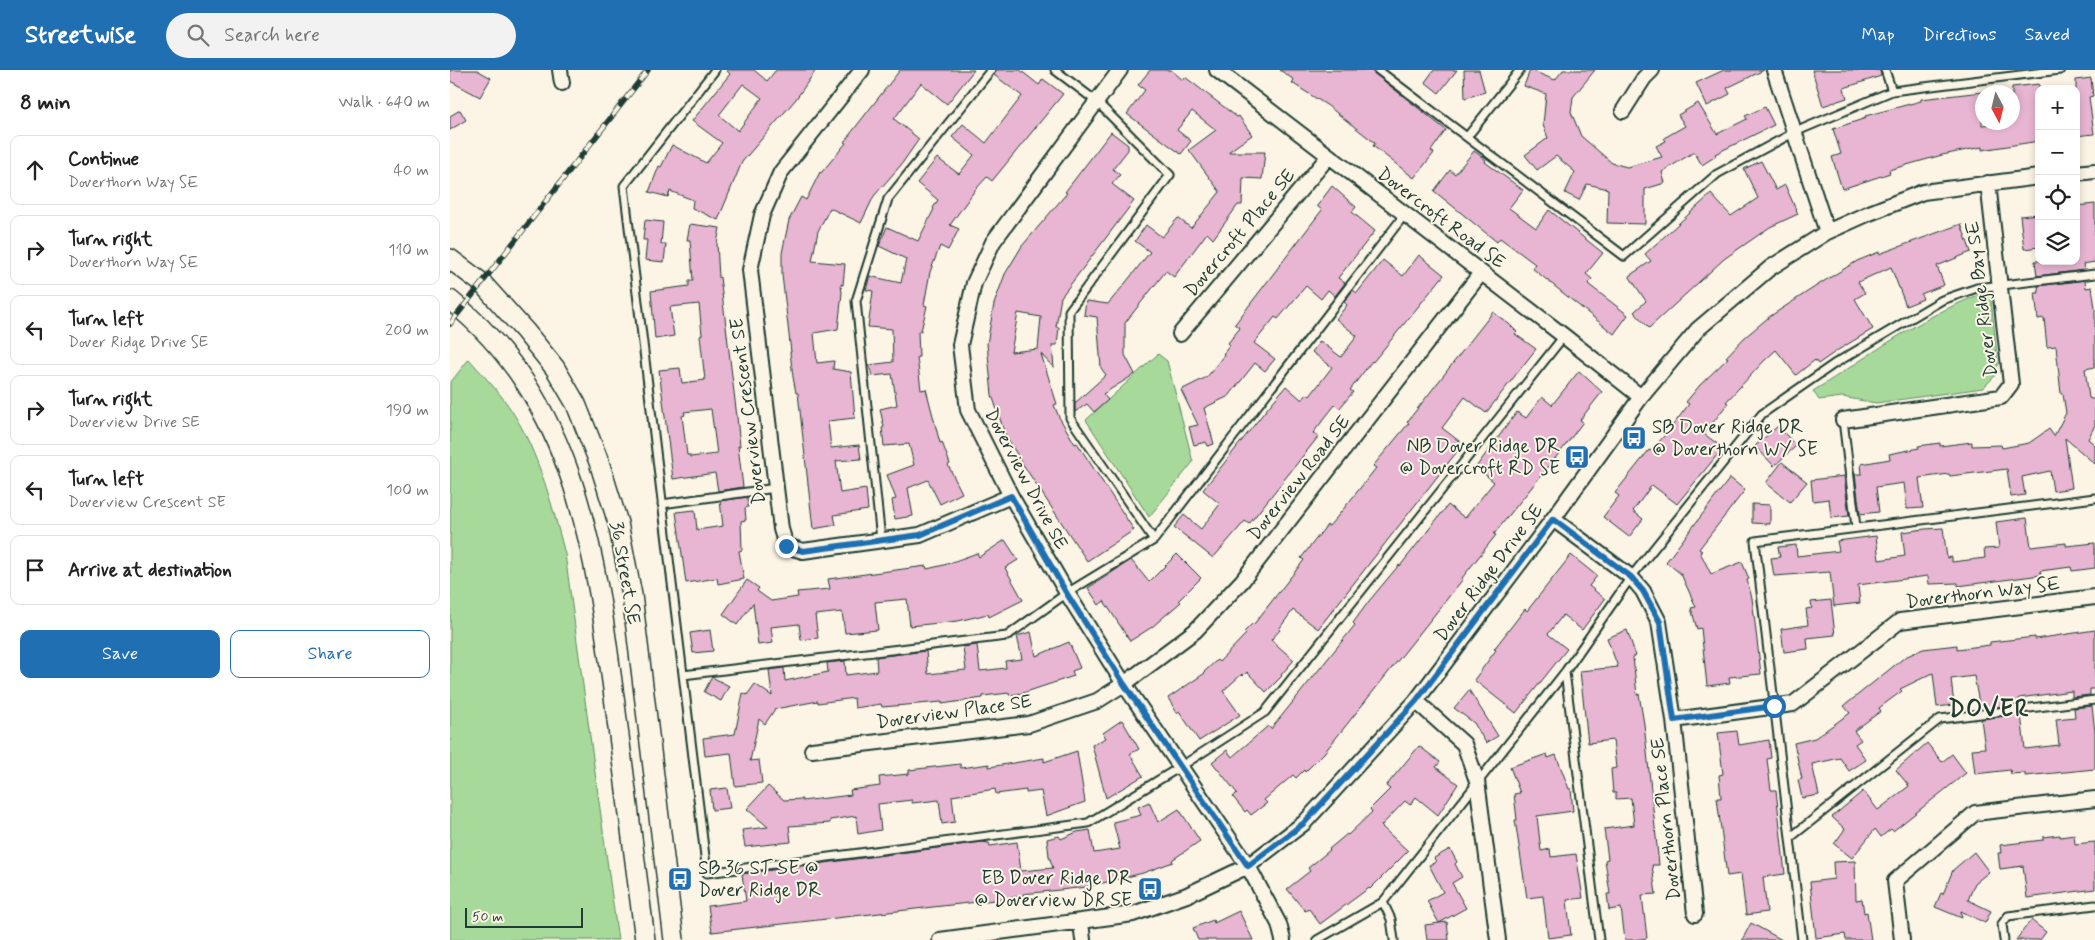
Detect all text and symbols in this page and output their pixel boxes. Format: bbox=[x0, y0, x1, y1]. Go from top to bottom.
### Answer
search box bbox=[166, 13, 516, 58]
text: Streetwise bbox=[25, 20, 136, 51]
icon: search bbox=[184, 21, 212, 49]
text: Search here bbox=[224, 23, 320, 48]
text: Map bbox=[1862, 23, 1895, 47]
text: Directions bbox=[1923, 23, 1997, 47]
text: Saved bbox=[2025, 23, 2070, 47]
north arrow bbox=[1975, 85, 2020, 130]
map controls bbox=[2035, 85, 2080, 265]
button: + bbox=[2035, 85, 2080, 130]
text: 8 min bbox=[20, 89, 71, 117]
text: Walk · 640 m bbox=[339, 92, 430, 113]
button: − bbox=[2035, 130, 2080, 175]
text: Continue bbox=[68, 147, 139, 172]
icon: ahead bbox=[21, 156, 49, 184]
text: 40 m bbox=[393, 160, 429, 181]
street label: Dovercroft Road SE bbox=[1372, 162, 1510, 275]
street label: Dovercroft Place SE bbox=[1179, 163, 1301, 303]
text: Doverthorn Way SE bbox=[68, 172, 198, 193]
button: locate bbox=[2035, 175, 2080, 220]
street label: Dover Ridge Bay SE bbox=[1960, 219, 2005, 378]
button: layers bbox=[2035, 220, 2080, 265]
text: Turn right bbox=[68, 227, 152, 252]
icon: right bbox=[21, 236, 49, 264]
text: 110 m bbox=[388, 240, 429, 261]
text: Doverthorn Way SE bbox=[68, 252, 198, 273]
text: Turn left bbox=[68, 307, 144, 332]
icon: left bbox=[21, 316, 49, 344]
street label: Doverview Crescent SE bbox=[724, 316, 772, 506]
text: 200 m bbox=[385, 320, 429, 341]
text: Dover Ridge Drive SE bbox=[68, 332, 208, 353]
text: Turn right bbox=[68, 387, 152, 412]
icon: right bbox=[21, 396, 49, 424]
text: 190 m bbox=[386, 400, 429, 421]
street label: Doverview Drive SE bbox=[978, 404, 1074, 554]
street label: Doverview Road SE bbox=[1242, 410, 1356, 546]
text: Doverview Drive SE bbox=[68, 412, 200, 433]
place label: SB Dover Ridge DR @ Doverthorn WY SE bbox=[1652, 415, 1818, 462]
bus stop icon: SB Dover Ridge DR @ Doverthorn WY SE bbox=[1621, 425, 1647, 451]
place label: NB Dover Ridge DR @ Dovercroft RD SE bbox=[1399, 434, 1560, 481]
bus stop icon: NB Dover Ridge DR @ Dovercroft RD SE bbox=[1564, 444, 1590, 470]
text: Turn left bbox=[68, 467, 144, 492]
icon: left bbox=[21, 476, 49, 504]
text: 100 m bbox=[386, 480, 429, 501]
text: Doverview Crescent SE bbox=[68, 492, 226, 513]
street label: Dover Ridge Drive SE bbox=[1429, 499, 1550, 648]
street label: 36 Street SE bbox=[604, 519, 646, 627]
route end bbox=[775, 535, 798, 558]
icon: arrive bbox=[21, 556, 49, 584]
text: Arrive at destination bbox=[68, 558, 232, 583]
street label: Doverthorn Way SE bbox=[1905, 571, 2061, 616]
button: Save bbox=[20, 630, 220, 678]
button: Share bbox=[230, 630, 430, 678]
street label: Doverview Place SE bbox=[875, 689, 1033, 735]
district label: DOVER bbox=[1948, 694, 2030, 725]
route start bbox=[1763, 695, 1786, 718]
street label: Doverthorn Place SE bbox=[1645, 736, 1687, 902]
place label: SB 36 ST SE @ Dover Ridge DR bbox=[698, 856, 821, 904]
bus stop icon: SB 36 ST SE @ Dover Ridge DR bbox=[667, 866, 693, 892]
place label: EB Dover Ridge DR @ Doverview DR SE bbox=[974, 866, 1132, 913]
bus stop icon: EB Dover Ridge DR @ Doverview DR SE bbox=[1137, 876, 1163, 902]
scale bar bbox=[465, 905, 582, 928]
text: 50 m bbox=[472, 908, 503, 926]

